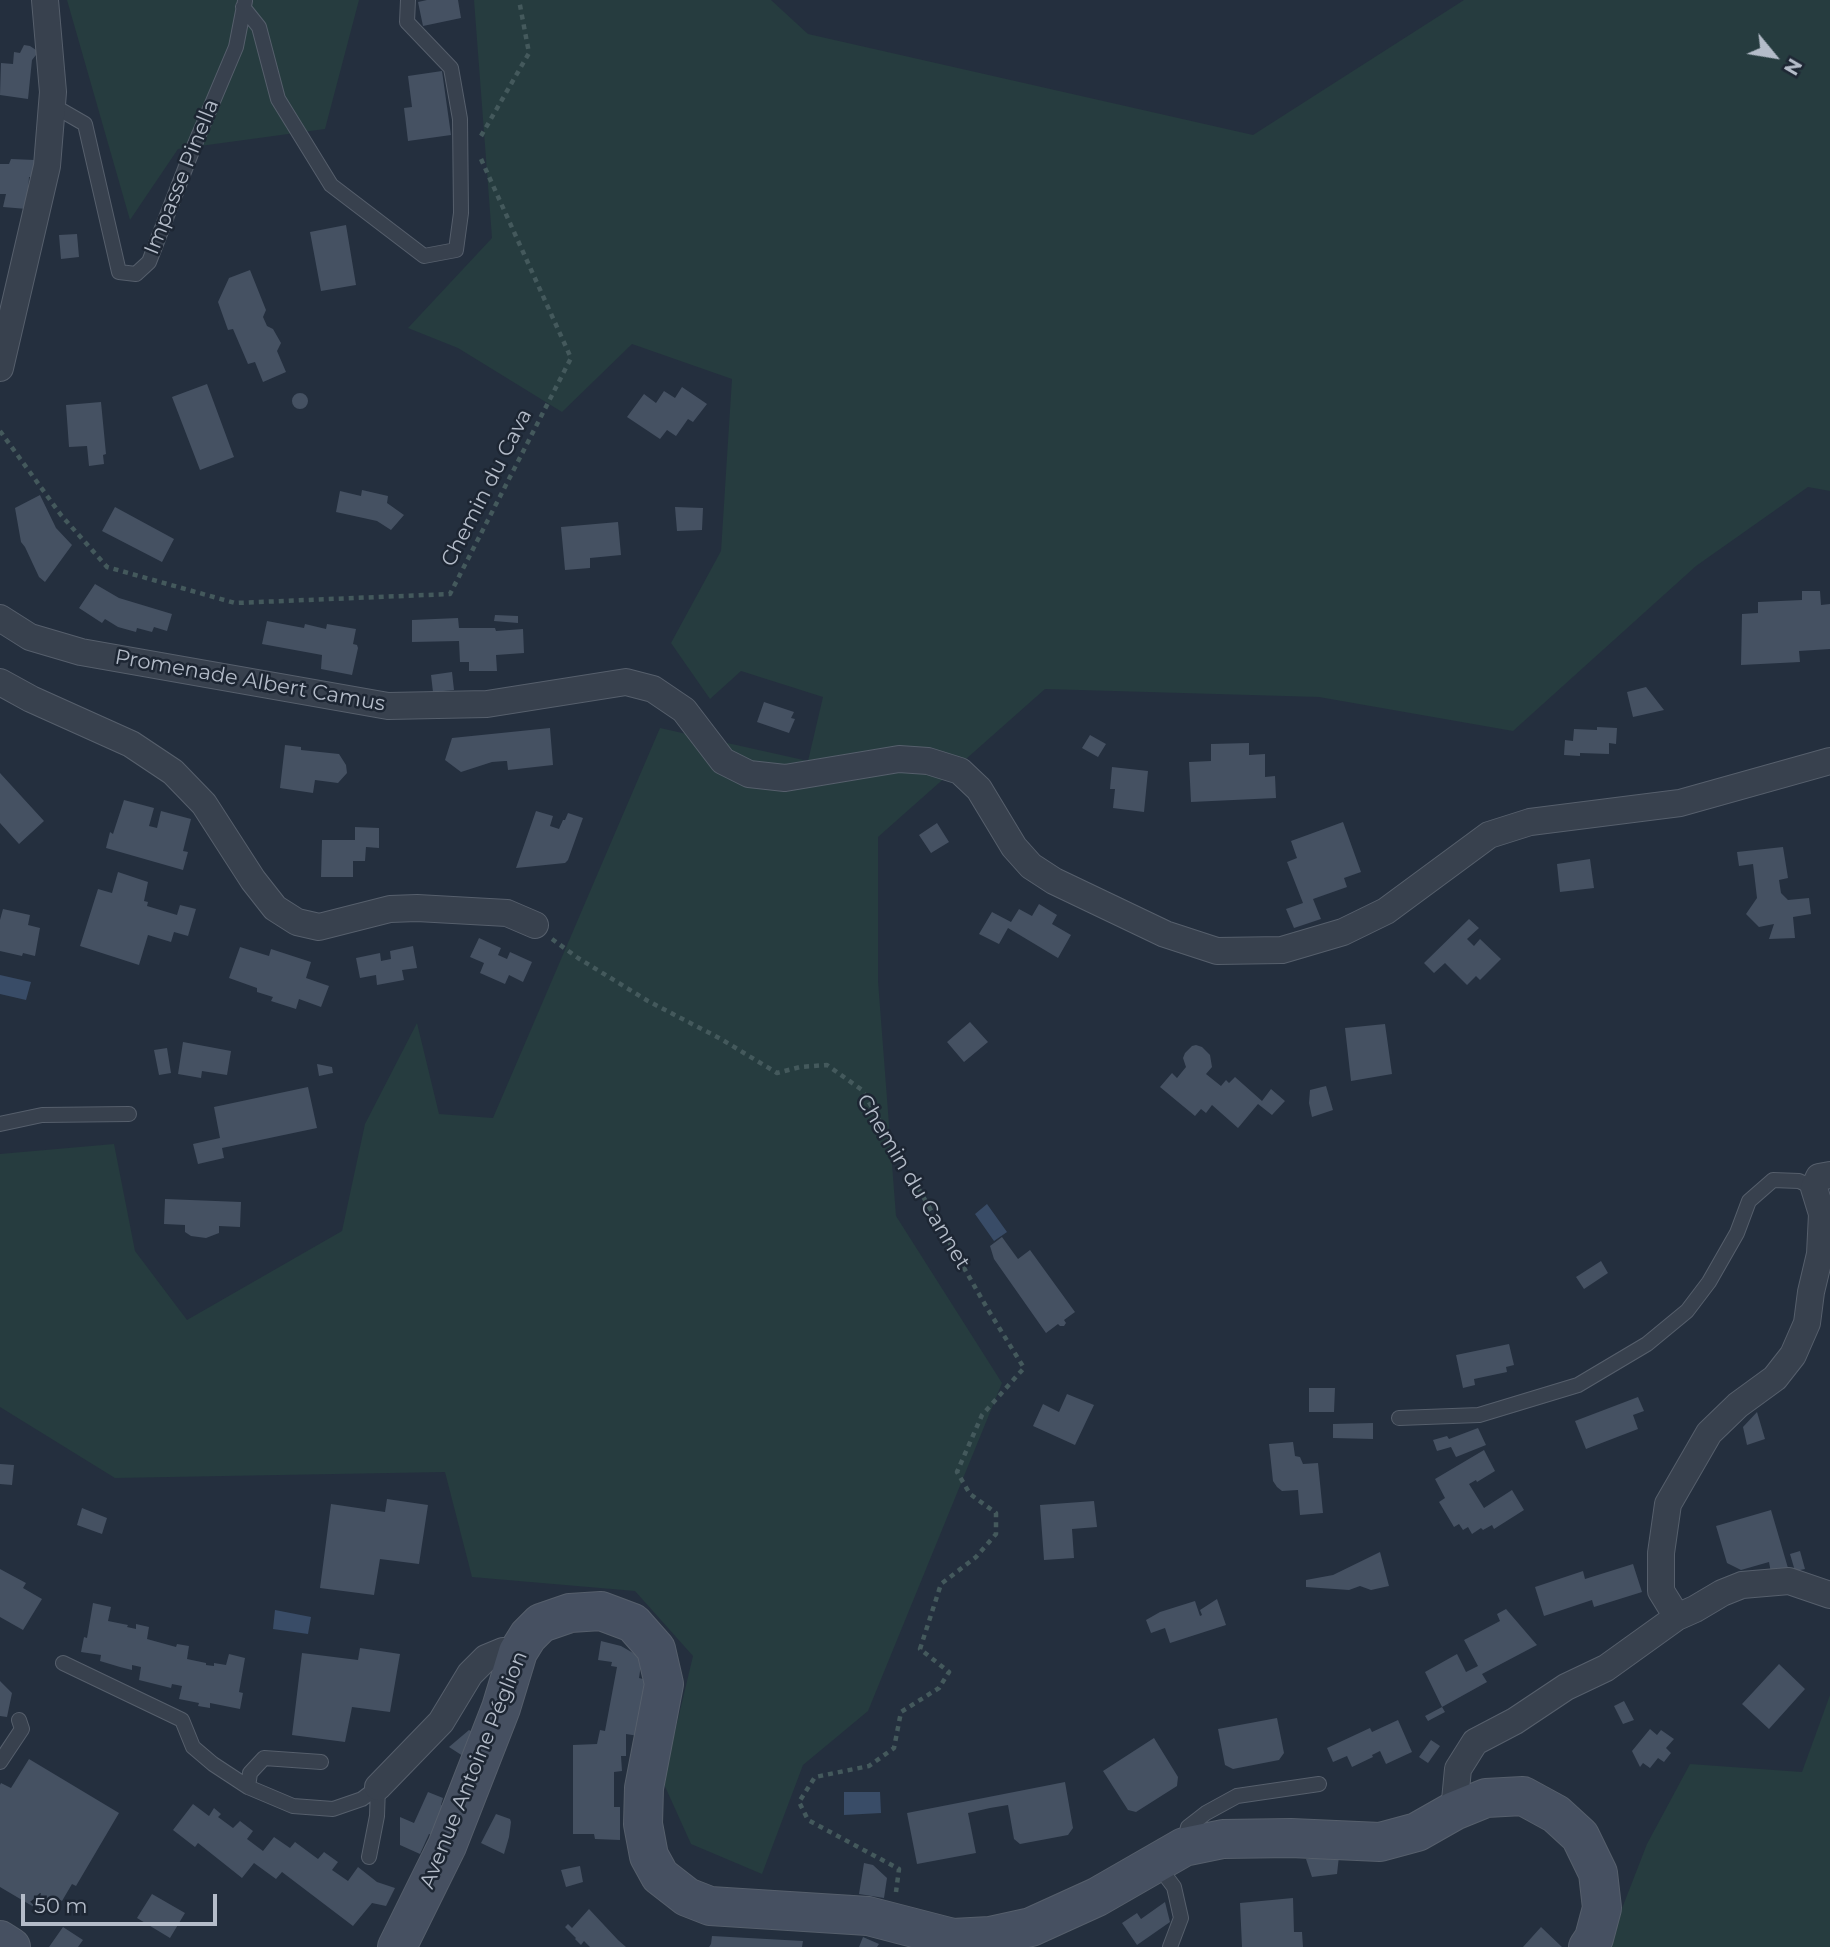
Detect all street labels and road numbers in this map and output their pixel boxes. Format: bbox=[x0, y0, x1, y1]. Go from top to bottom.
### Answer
street label: Impasse Pinella bbox=[139, 96, 225, 258]
street label: Chemin du Cava bbox=[436, 405, 538, 571]
street label: Promenade Albert Camus bbox=[113, 645, 387, 717]
street label: Chemin du Cannet bbox=[851, 1090, 975, 1274]
street label: Avenue Antoine Péglion bbox=[415, 1648, 533, 1892]

